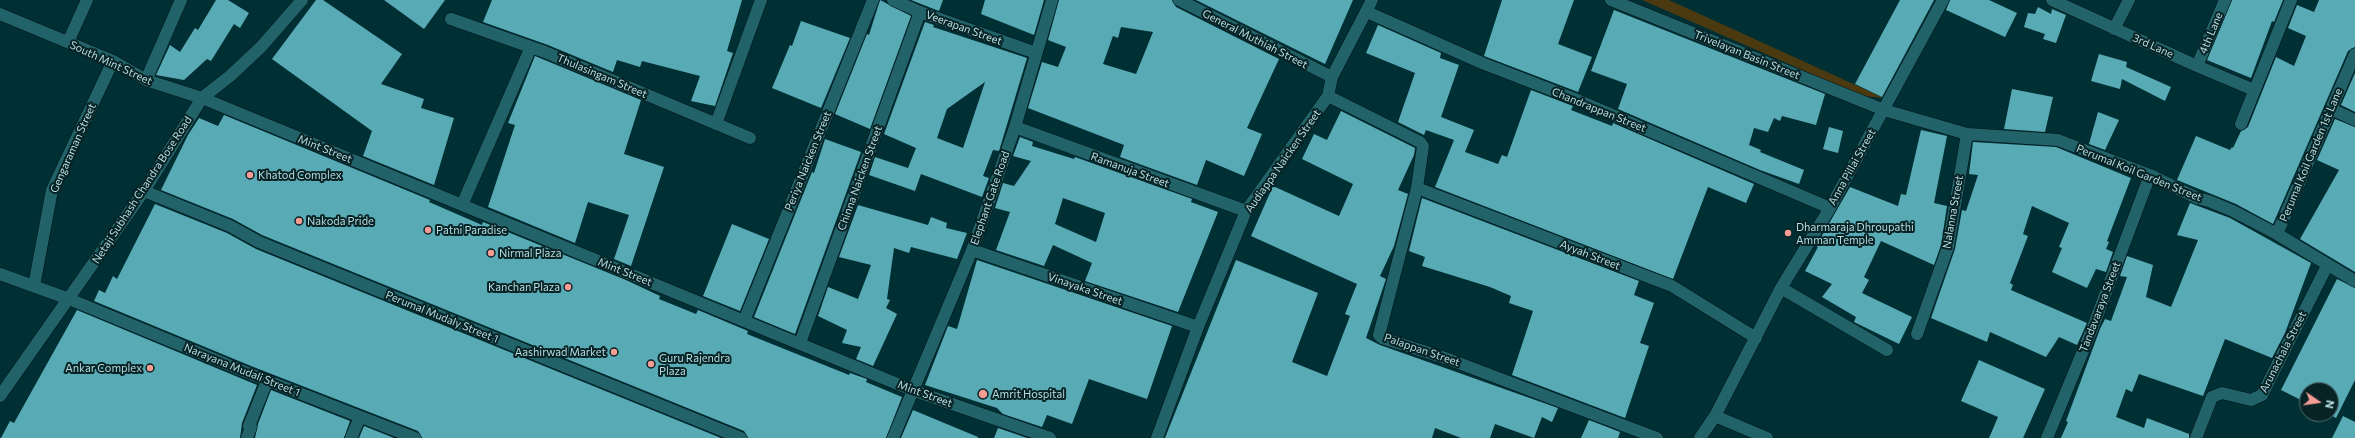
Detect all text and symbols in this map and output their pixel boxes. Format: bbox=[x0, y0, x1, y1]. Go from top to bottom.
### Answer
street label: General Muthiah Street bbox=[1200, 7, 1310, 71]
street label: Veerapan Street bbox=[924, 8, 1004, 48]
street label: 4th Lane bbox=[2196, 10, 2226, 56]
street label: Trivelayan Basin Street bbox=[1692, 28, 1802, 82]
street label: 3rd Lane bbox=[2131, 31, 2175, 61]
street label: South Mint Street bbox=[68, 38, 154, 88]
street label: Thulasingam Street bbox=[555, 51, 649, 101]
street label: Chandrappan Street bbox=[1550, 85, 1648, 135]
street label: Perumal Koil Garden 1st Lane bbox=[2277, 86, 2345, 224]
street label: Gengaraman Street bbox=[47, 101, 99, 195]
street label: Audiappa Naicken Street bbox=[1242, 107, 1324, 215]
street label: Periya Naicken Street bbox=[782, 109, 834, 213]
street label: Netaji Subhash Chandra Bose Road bbox=[89, 114, 195, 266]
street label: Chinna Naicken Street bbox=[835, 124, 885, 232]
street label: Anna Pillai Street bbox=[1826, 127, 1878, 207]
street label: Mint Street bbox=[296, 132, 354, 166]
street label: Perumal Koil Garden Street bbox=[2074, 142, 2204, 204]
street label: Elephant Gate Road bbox=[968, 149, 1012, 247]
street label: Ramanuja Street bbox=[1089, 150, 1171, 190]
place label: Khatod Complex bbox=[258, 168, 342, 182]
marker: Khatod Complex bbox=[245, 170, 255, 180]
street label: Nalanna Street bbox=[1940, 174, 1966, 250]
place label: Nakoda Pride bbox=[307, 214, 374, 228]
marker: Nakoda Pride bbox=[294, 216, 304, 226]
place label: Dharmaraja Dhroupathi Amman Temple bbox=[1796, 220, 1914, 246]
place label: Patni Paradise bbox=[436, 223, 507, 237]
marker: Patni Paradise bbox=[423, 225, 433, 235]
marker: Dharmaraja Dhroupathi Amman Temple bbox=[1783, 228, 1793, 238]
street label: Ayyah Street bbox=[1558, 237, 1622, 273]
place label: Nirmal Plaza bbox=[499, 246, 561, 260]
marker: Nirmal Plaza bbox=[486, 248, 496, 258]
street label: Mint Street bbox=[596, 255, 654, 289]
street label: Tandavaraya Street bbox=[2077, 260, 2123, 354]
street label: Vinayaka Street bbox=[1046, 270, 1124, 308]
place label: Kanchan Plaza bbox=[488, 280, 560, 294]
marker: Kanchan Plaza bbox=[563, 282, 573, 292]
street label: Perumal Mudaly Street 1 bbox=[384, 288, 500, 346]
street label: Arunachala Street bbox=[2257, 309, 2309, 395]
street label: Palappan Street bbox=[1382, 331, 1462, 369]
street label: Narayana Mudali Street 1 bbox=[182, 341, 302, 399]
place label: Aashirwad Market bbox=[515, 345, 606, 359]
marker: Aashirwad Market bbox=[609, 347, 619, 357]
place label: Guru Rajendra Plaza bbox=[659, 351, 730, 377]
marker: Guru Rajendra Plaza bbox=[646, 359, 656, 369]
place label: Ankar Complex bbox=[65, 361, 142, 375]
marker: Ankar Complex bbox=[145, 363, 155, 373]
street label: Mint Street bbox=[896, 378, 954, 410]
north arrow bbox=[2299, 382, 2339, 422]
place label: Amrit Hospital bbox=[992, 387, 1065, 401]
marker: Amrit Hospital bbox=[977, 388, 989, 400]
text: N bbox=[2323, 399, 2337, 410]

